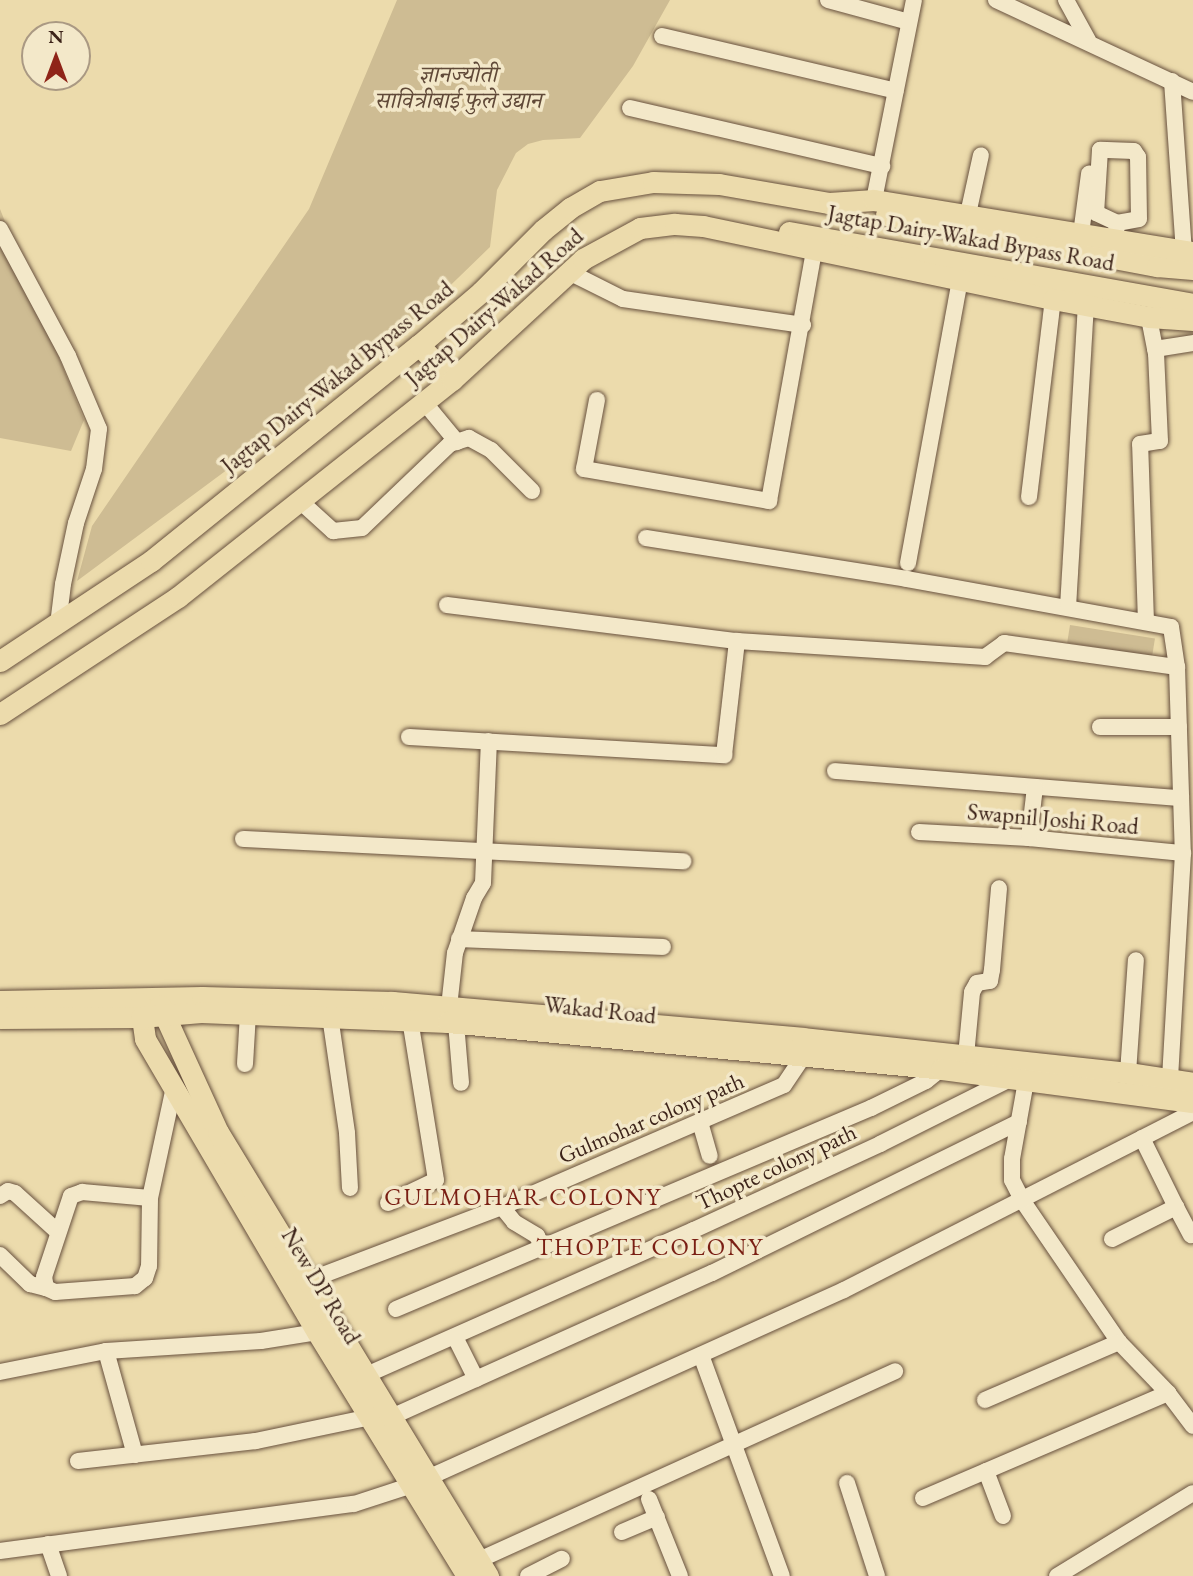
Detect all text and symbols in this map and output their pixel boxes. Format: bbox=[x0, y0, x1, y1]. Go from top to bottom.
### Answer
north arrow bbox=[21, 21, 91, 91]
text: N bbox=[48, 24, 64, 49]
park label: ज्ञानज्योती सावित्रीबाई फुले उद्यान bbox=[374, 60, 542, 114]
street label: Jagtap Dairy-Wakad Bypass Road bbox=[826, 199, 1116, 277]
street label: Jagtap Dairy-Wakad Road bbox=[399, 222, 589, 392]
street label: Jagtap Dairy-Wakad Bypass Road bbox=[215, 275, 459, 479]
street label: Swapnil Joshi Road bbox=[966, 798, 1140, 840]
street label: Wakad Road bbox=[543, 990, 657, 1030]
street label: Gulmohar colony path bbox=[554, 1066, 748, 1170]
street label: Thopte colony path bbox=[691, 1118, 861, 1216]
district label: GULMOHAR COLONY bbox=[386, 1183, 660, 1211]
street label: New DP Road bbox=[276, 1223, 366, 1349]
district label: THOPTE COLONY bbox=[538, 1233, 762, 1261]

